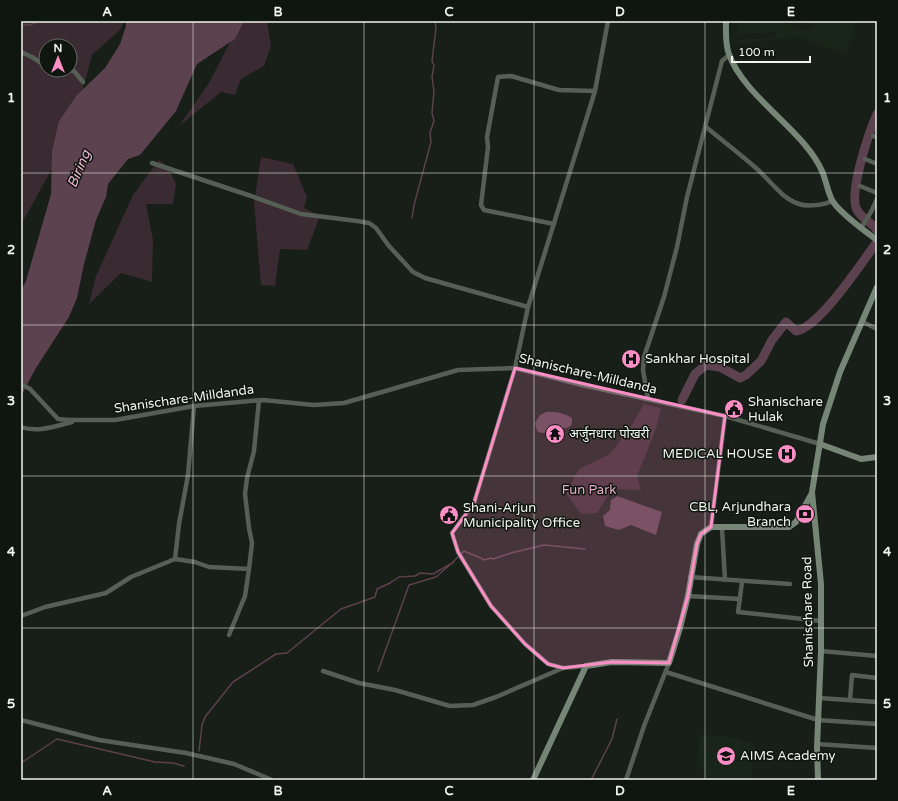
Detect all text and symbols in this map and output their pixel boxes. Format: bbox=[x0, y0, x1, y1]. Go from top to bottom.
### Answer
text: A bbox=[102, 4, 112, 20]
text: B bbox=[273, 4, 283, 20]
text: C bbox=[444, 4, 454, 20]
text: D bbox=[615, 4, 625, 20]
text: E bbox=[787, 4, 795, 20]
north arrow bbox=[38, 38, 78, 78]
scale bar bbox=[732, 38, 810, 64]
text: N bbox=[54, 42, 62, 55]
text: 100 m bbox=[738, 45, 775, 59]
text: 1 bbox=[7, 90, 15, 106]
text: 1 bbox=[883, 90, 891, 106]
water label: Biring bbox=[63, 147, 95, 190]
text: 2 bbox=[7, 242, 15, 258]
text: 2 bbox=[883, 242, 891, 258]
hospital icon: Sankhar Hospital bbox=[620, 348, 642, 370]
street label: Shanischare-Milldanda bbox=[517, 350, 659, 398]
place label: Sankhar Hospital bbox=[645, 351, 750, 367]
street label: Shanischare-Milldanda bbox=[113, 381, 255, 417]
text: 3 bbox=[7, 393, 15, 409]
text: 3 bbox=[883, 393, 891, 409]
place label: Shanischare Hulak bbox=[748, 394, 823, 425]
public building icon: Shanischare Hulak bbox=[723, 398, 745, 420]
temple icon: अर्जुनधारा पोखरी bbox=[544, 423, 566, 445]
place label: अर्जुनधारा पोखरी bbox=[569, 426, 650, 442]
hospital icon: MEDICAL HOUSE bbox=[776, 443, 798, 465]
place label: MEDICAL HOUSE bbox=[663, 446, 773, 462]
park label: Fun Park bbox=[562, 482, 616, 498]
place label: CBL, Arjundhara Branch bbox=[689, 499, 791, 530]
place label: Shani-Arjun Municipality Office bbox=[463, 500, 580, 531]
bank icon: CBL, Arjundhara Branch bbox=[794, 503, 816, 525]
public building icon: Shani-Arjun Municipality Office bbox=[438, 504, 460, 526]
text: 4 bbox=[7, 544, 16, 560]
text: 4 bbox=[883, 544, 892, 560]
street label: Shanischare Road bbox=[799, 556, 817, 668]
text: 5 bbox=[7, 696, 15, 712]
text: 5 bbox=[883, 696, 891, 712]
school or university icon: AIMS Academy bbox=[715, 745, 737, 767]
place label: AIMS Academy bbox=[740, 748, 836, 764]
text: A bbox=[102, 783, 112, 799]
text: B bbox=[273, 783, 283, 799]
text: C bbox=[444, 783, 454, 799]
text: D bbox=[615, 783, 625, 799]
text: E bbox=[787, 783, 795, 799]

